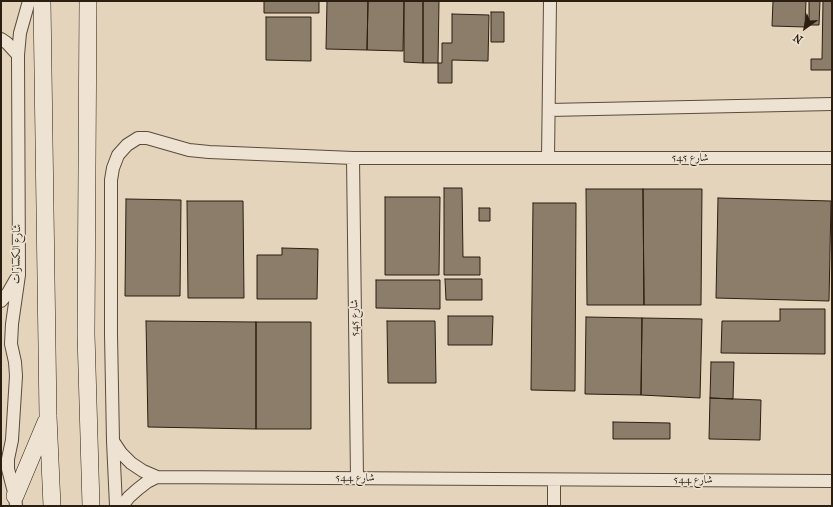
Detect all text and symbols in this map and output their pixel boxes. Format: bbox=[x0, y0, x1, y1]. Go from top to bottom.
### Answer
north arrow bbox=[785, 8, 825, 48]
text: N bbox=[791, 31, 805, 46]
street label: شارع 545 bbox=[671, 151, 709, 165]
street label: شارع الكسارات bbox=[10, 224, 24, 284]
street label: شارع 545 bbox=[348, 299, 362, 337]
street label: شارع 544 bbox=[335, 471, 375, 485]
street label: شارع 544 bbox=[673, 473, 713, 487]

